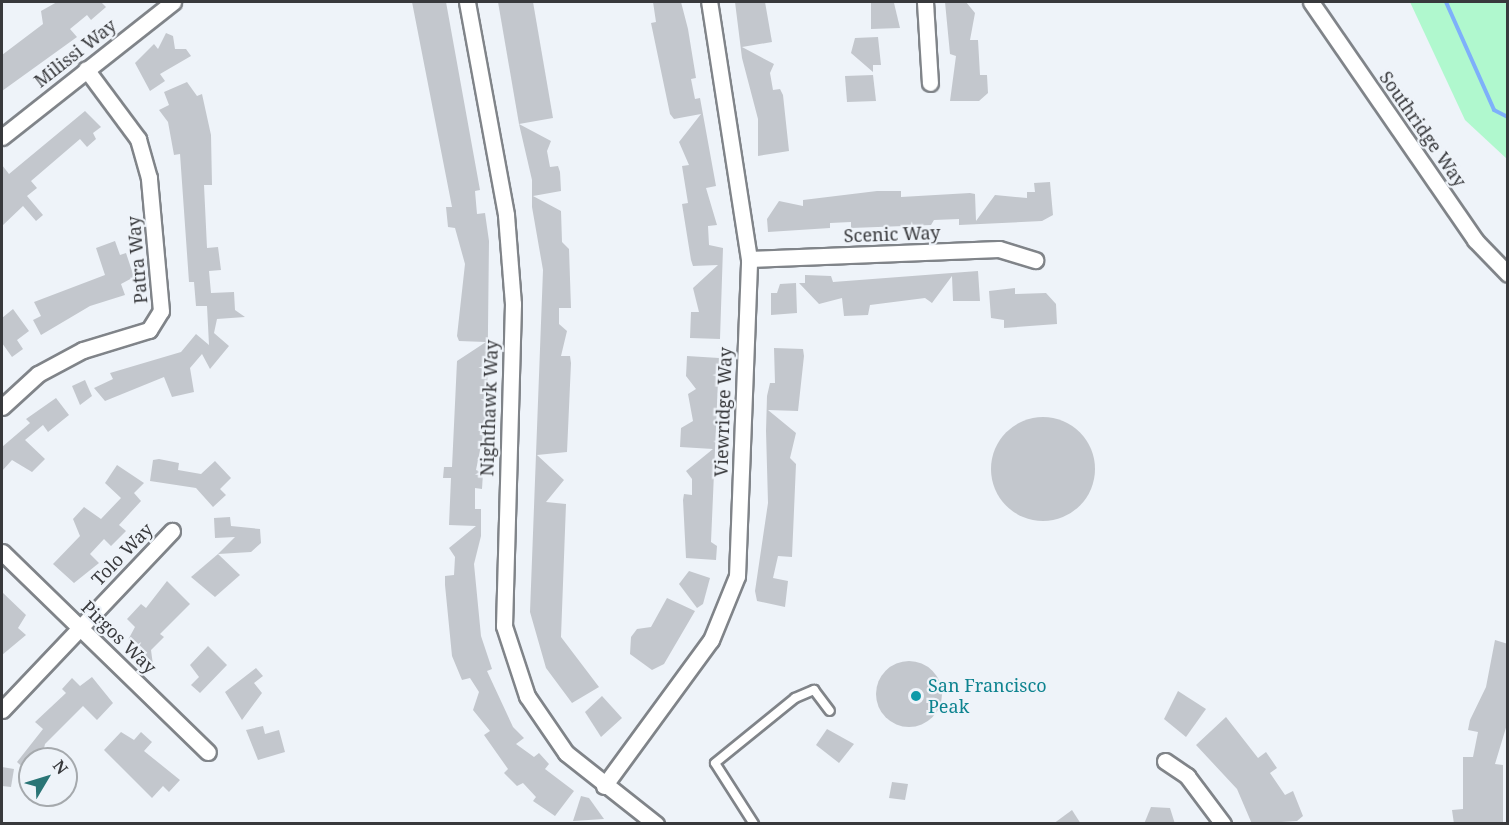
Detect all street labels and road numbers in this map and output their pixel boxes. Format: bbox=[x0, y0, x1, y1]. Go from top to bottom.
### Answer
street label: Milissi Way bbox=[30, 14, 120, 92]
street label: Southridge Way bbox=[1375, 67, 1471, 191]
street label: Patra Way bbox=[122, 215, 152, 305]
street label: Scenic Way bbox=[843, 222, 941, 246]
street label: Nighthawk Way bbox=[476, 339, 502, 477]
street label: Viewridge Way bbox=[710, 347, 736, 477]
street label: Tolo Way bbox=[87, 518, 157, 590]
street label: Pirgos Way bbox=[77, 596, 161, 678]

